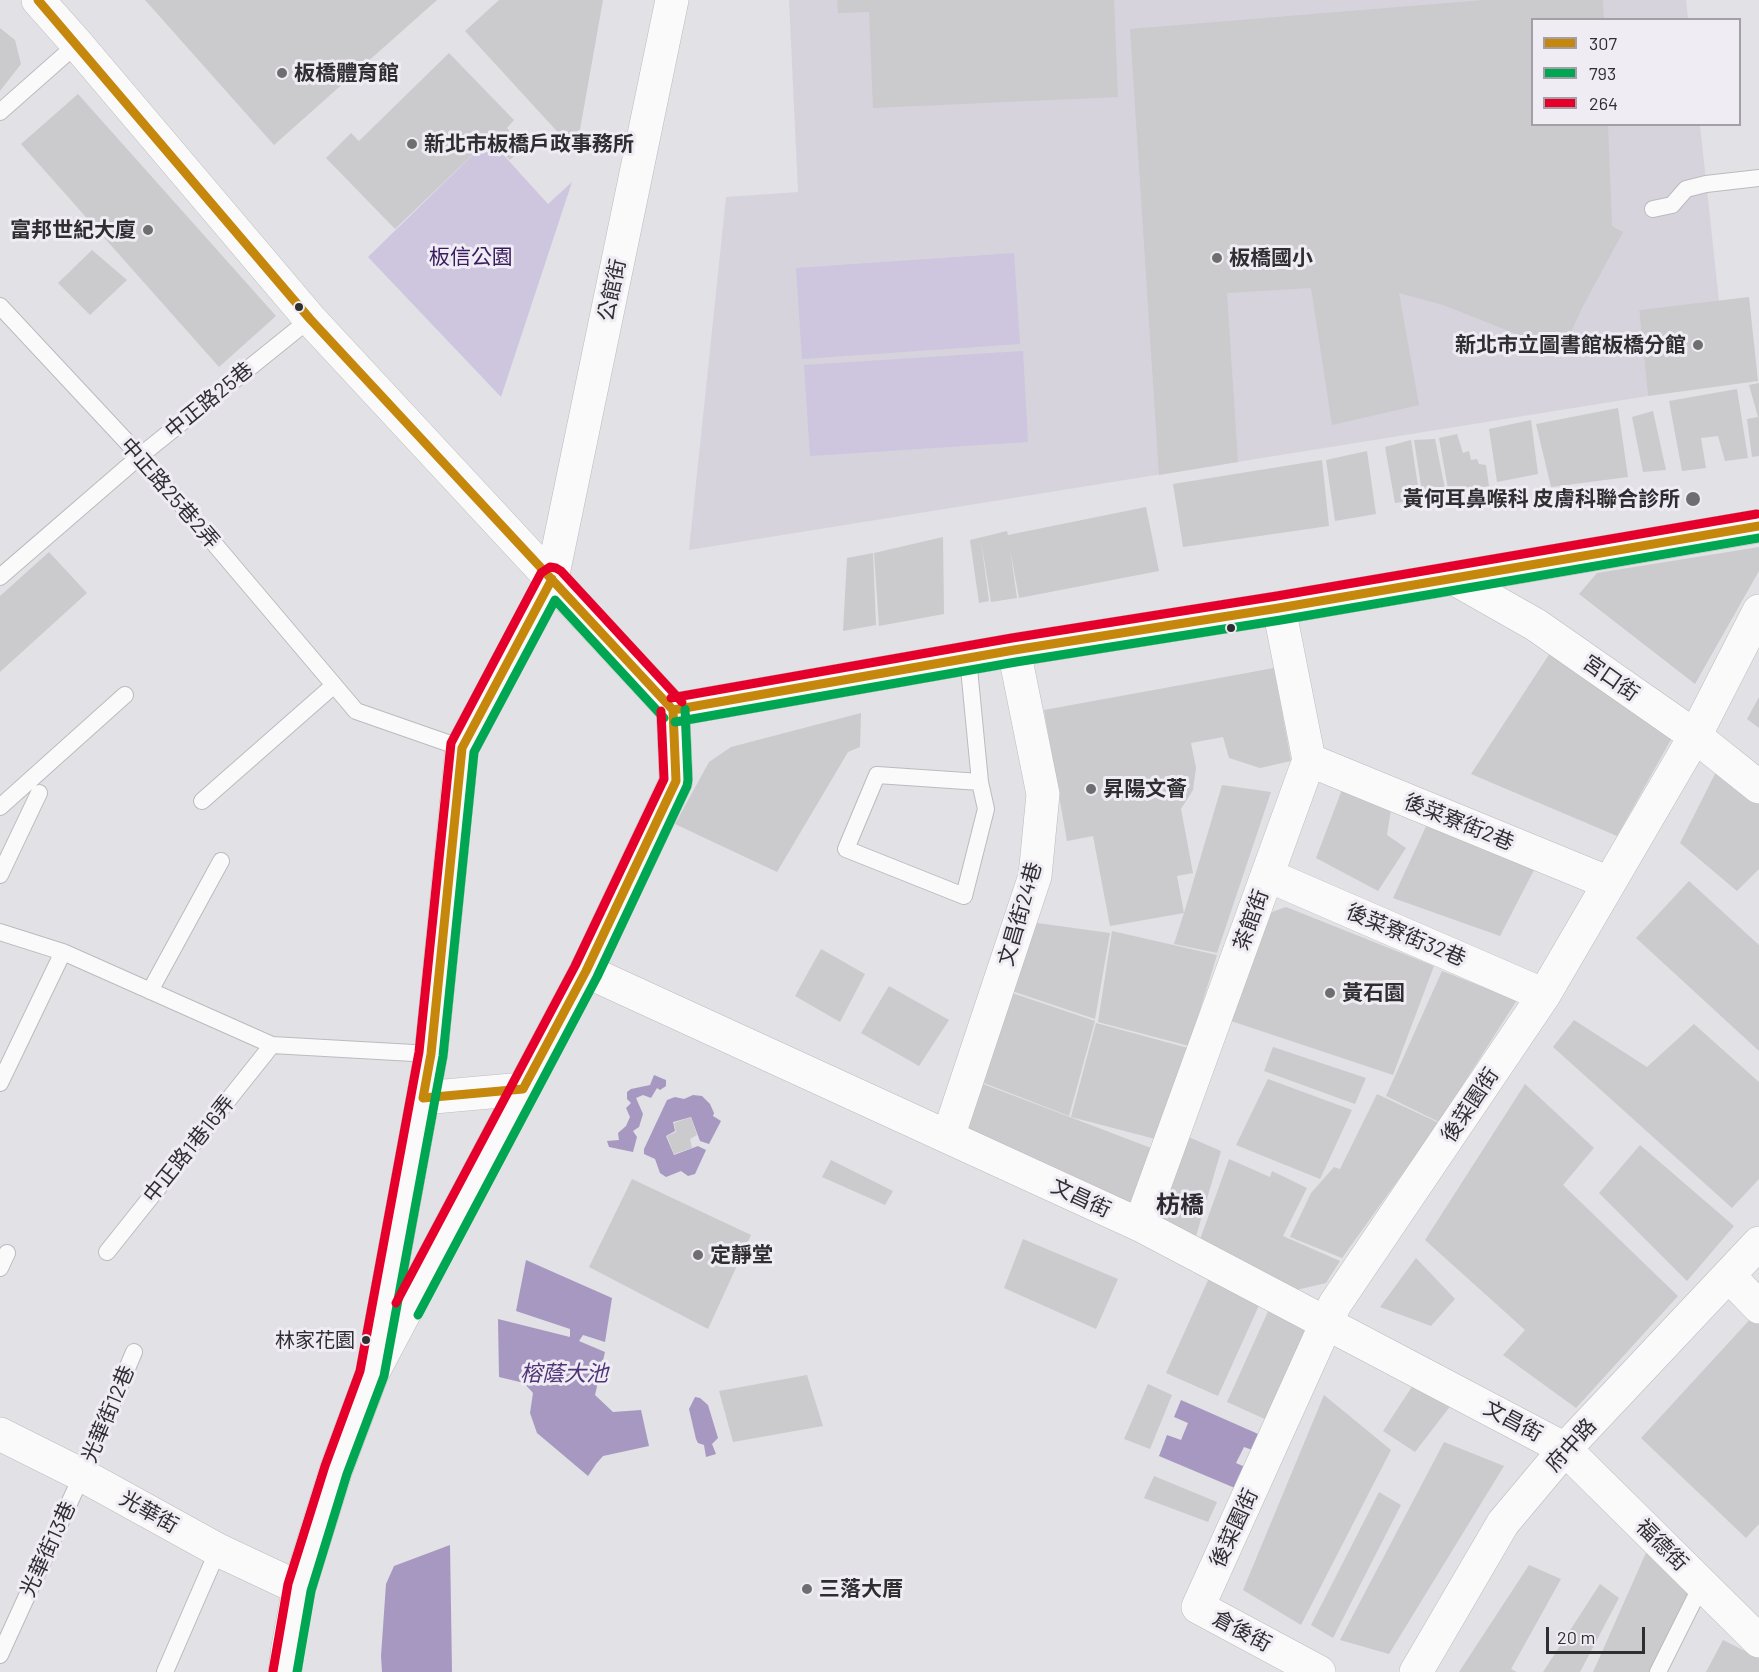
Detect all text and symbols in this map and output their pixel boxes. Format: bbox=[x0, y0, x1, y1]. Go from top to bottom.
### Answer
legend bbox=[1531, 18, 1741, 126]
text: 307 bbox=[1589, 32, 1617, 54]
place label: 板橋體育館 bbox=[294, 60, 399, 86]
text: 793 bbox=[1589, 62, 1616, 84]
marker: 板橋體育館 bbox=[275, 66, 289, 80]
text: 264 bbox=[1589, 92, 1618, 114]
place label: 新北市板橋戶政事務所 bbox=[424, 131, 634, 157]
marker: 新北市板橋戶政事務所 bbox=[405, 137, 419, 151]
place label: 富邦世紀大廈 bbox=[10, 217, 136, 243]
marker: 富邦世紀大廈 bbox=[141, 223, 155, 237]
park label: 板信公園 bbox=[429, 244, 513, 270]
place label: 板橋國小 bbox=[1229, 245, 1313, 271]
marker: 板橋國小 bbox=[1210, 251, 1224, 265]
street label: 公館街 bbox=[593, 257, 631, 323]
unlabelled marker bbox=[293, 301, 305, 313]
place label: 新北市立圖書館板橋分館 bbox=[1455, 332, 1686, 358]
marker: 新北市立圖書館板橋分館 bbox=[1691, 338, 1705, 352]
street label: 中正路25巷 bbox=[160, 357, 258, 443]
street label: 中正路25巷2弄 bbox=[115, 433, 225, 553]
place label: 黃何耳鼻喉科 皮膚科聯合診所 bbox=[1403, 486, 1680, 512]
marker: 黃何耳鼻喉科 皮膚科聯合診所 bbox=[1684, 490, 1702, 508]
unlabelled marker bbox=[1225, 622, 1237, 634]
street label: 宮口街 bbox=[1578, 650, 1644, 706]
place label: 昇陽文薈 bbox=[1103, 776, 1187, 802]
marker: 昇陽文薈 bbox=[1084, 782, 1098, 796]
street label: 後菜寮街2巷 bbox=[1400, 789, 1518, 855]
street label: 文昌街24巷 bbox=[993, 859, 1047, 969]
street label: 茶館街 bbox=[1228, 886, 1274, 954]
street label: 後菜寮街32巷 bbox=[1343, 899, 1469, 971]
place label: 黃石園 bbox=[1342, 980, 1405, 1006]
marker: 黃石園 bbox=[1323, 986, 1337, 1000]
street label: 後菜園街 bbox=[1436, 1063, 1504, 1147]
street label: 中正路1巷16弄 bbox=[138, 1090, 240, 1208]
street label: 文昌街 bbox=[1047, 1173, 1115, 1223]
district label: 枋橋 bbox=[1156, 1191, 1204, 1219]
place label: 定靜堂 bbox=[710, 1242, 773, 1268]
marker: 定靜堂 bbox=[691, 1248, 705, 1262]
place label: 林家花園 bbox=[275, 1328, 355, 1352]
marker: 林家花園 bbox=[360, 1334, 372, 1346]
water label: 榕蔭大池 bbox=[520, 1361, 608, 1387]
street label: 光華街12巷 bbox=[76, 1362, 140, 1466]
street label: 文昌街 bbox=[1479, 1395, 1547, 1447]
street label: 府中路 bbox=[1541, 1413, 1601, 1477]
street label: 後菜園街 bbox=[1205, 1485, 1263, 1571]
street label: 光華街 bbox=[115, 1486, 183, 1538]
street label: 光華街13巷 bbox=[15, 1497, 81, 1601]
street label: 福德街 bbox=[1631, 1514, 1693, 1576]
place label: 三落大厝 bbox=[819, 1576, 903, 1602]
marker: 三落大厝 bbox=[800, 1582, 814, 1596]
street label: 倉後街 bbox=[1208, 1605, 1276, 1657]
scale bar bbox=[1549, 1615, 1648, 1653]
text: 20 m bbox=[1557, 1626, 1595, 1648]

